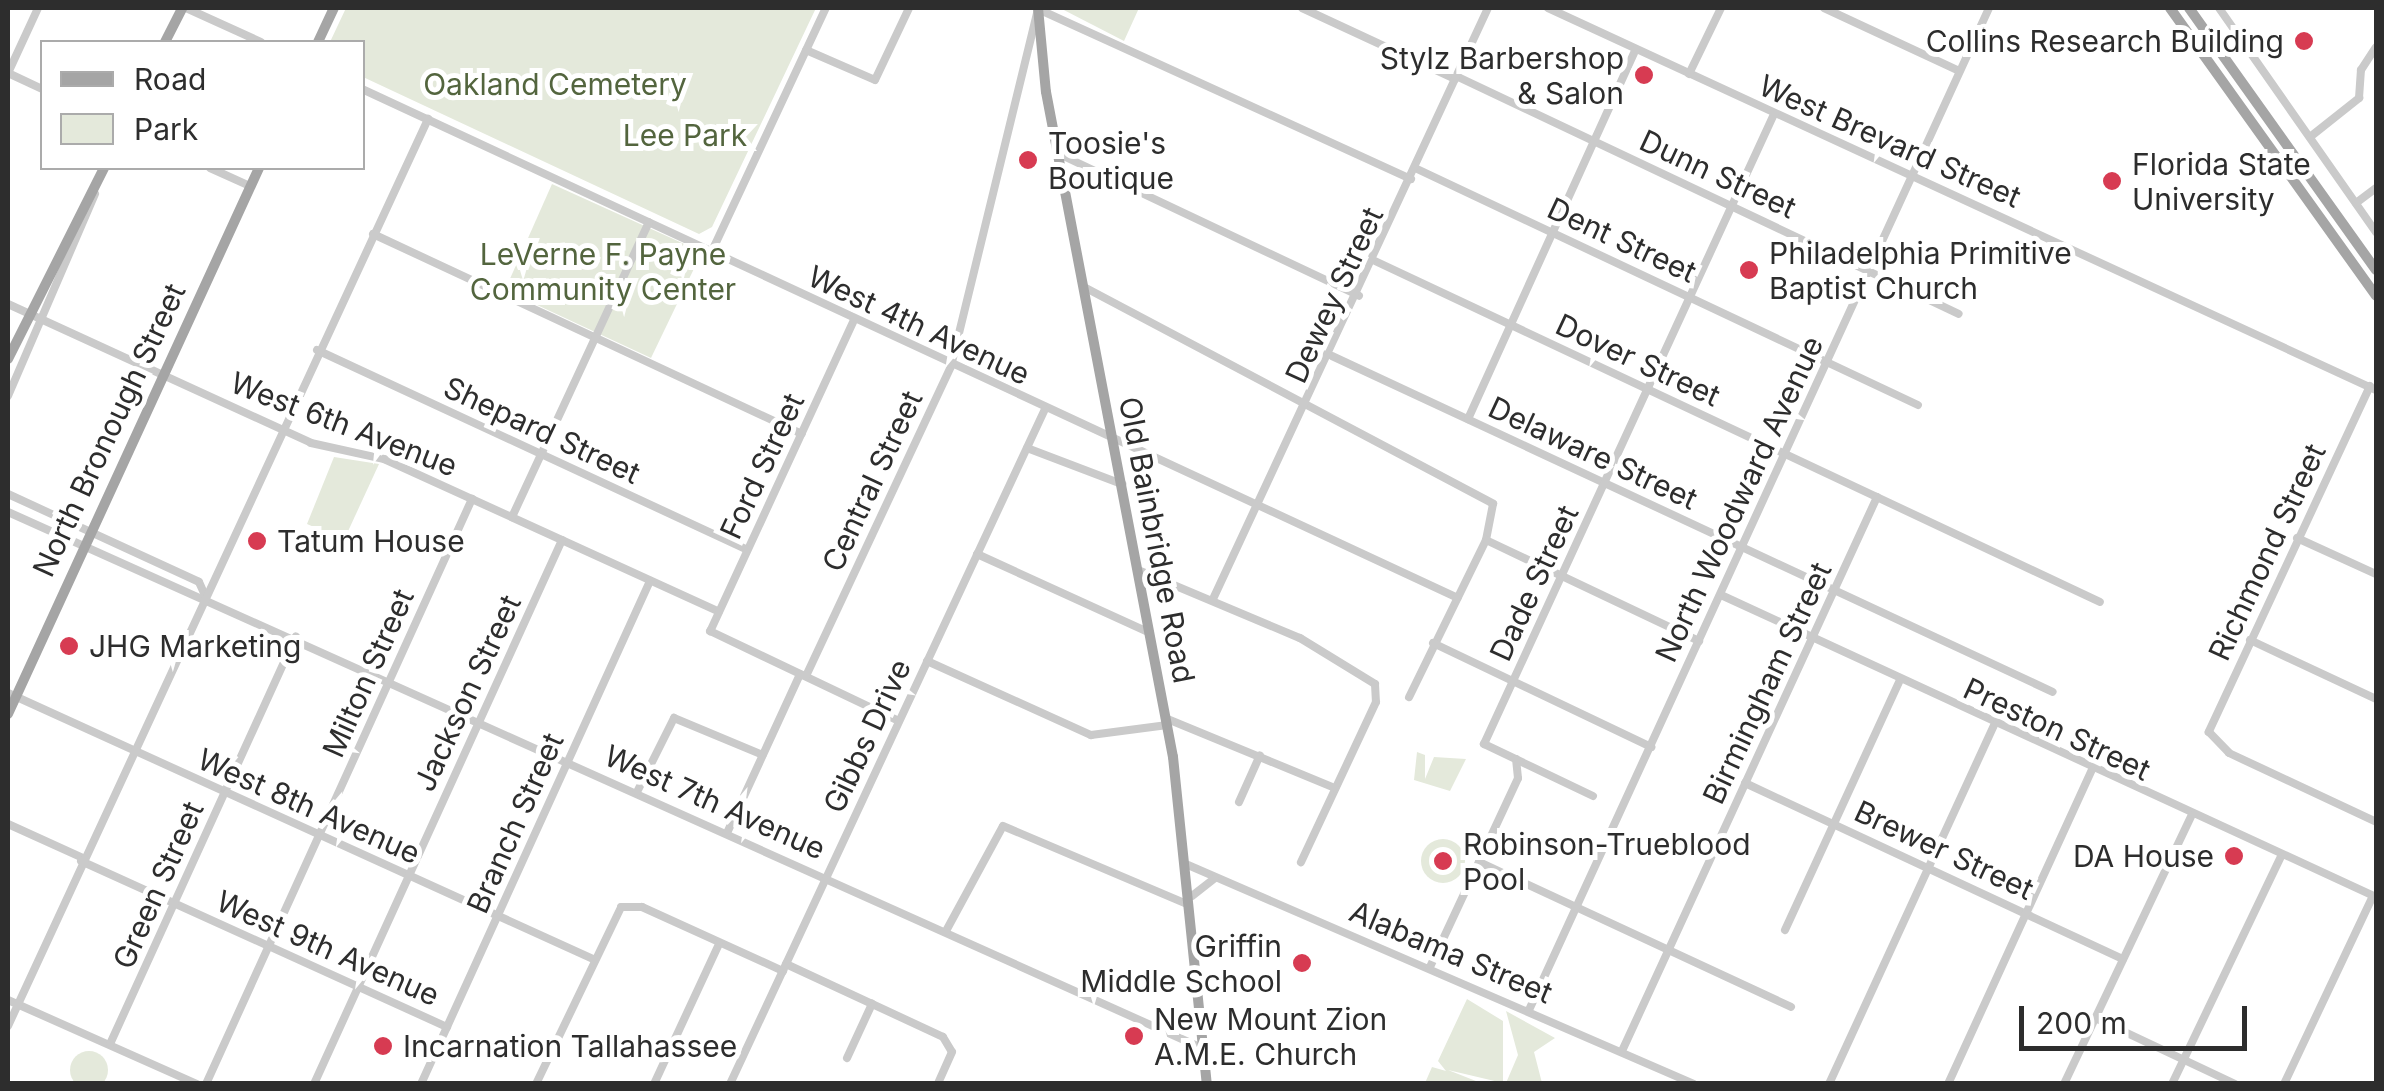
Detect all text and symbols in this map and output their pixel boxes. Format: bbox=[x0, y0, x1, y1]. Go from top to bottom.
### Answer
place label: Collins Research Building bbox=[1926, 23, 2284, 59]
marker: Collins Research Building bbox=[2293, 30, 2315, 52]
legend bbox=[40, 40, 365, 170]
place label: Stylz Barbershop & Salon bbox=[1380, 40, 1624, 110]
text: Road bbox=[134, 61, 206, 97]
marker: Stylz Barbershop & Salon bbox=[1633, 64, 1655, 86]
park label: Oakland Cemetery bbox=[423, 66, 687, 102]
street label: West Brevard Street bbox=[1754, 67, 2026, 215]
text: Park bbox=[134, 111, 198, 147]
park label: Lee Park bbox=[623, 117, 747, 153]
street label: Dunn Street bbox=[1634, 122, 1802, 226]
place label: Toosie's Boutique bbox=[1048, 125, 1174, 196]
place label: Florida State University bbox=[2132, 146, 2311, 216]
marker: Toosie's Boutique bbox=[1017, 149, 1039, 171]
marker: Florida State University bbox=[2101, 170, 2123, 192]
street label: Dent Street bbox=[1542, 190, 1702, 290]
street label: Dewey Street bbox=[1278, 202, 1390, 388]
place label: Philadelphia Primitive Baptist Church bbox=[1769, 235, 2072, 306]
park label: LeVerne F. Payne Community Center bbox=[470, 236, 736, 306]
street label: West 4th Avenue bbox=[802, 258, 1036, 392]
marker: Philadelphia Primitive Baptist Church bbox=[1738, 259, 1760, 281]
street label: North Bronough Street bbox=[25, 278, 193, 582]
street label: Dover Street bbox=[1550, 306, 1726, 414]
street label: North Woodward Avenue bbox=[1648, 330, 1830, 668]
street label: West 6th Avenue bbox=[226, 364, 462, 484]
street label: Shepard Street bbox=[438, 369, 646, 491]
street label: Central Street bbox=[814, 385, 930, 577]
street label: Ford Street bbox=[713, 387, 811, 545]
street label: Delaware Street bbox=[1483, 389, 1703, 517]
street label: Old Bainbridge Road bbox=[1112, 394, 1202, 686]
street label: Richmond Street bbox=[2201, 438, 2333, 666]
street label: Dade Street bbox=[1482, 500, 1586, 666]
place label: Tatum House bbox=[277, 523, 465, 559]
marker: Tatum House bbox=[246, 530, 268, 552]
street label: Birmingham Street bbox=[1695, 557, 1839, 809]
street label: Milton Street bbox=[315, 583, 421, 763]
street label: Jackson Street bbox=[406, 589, 528, 797]
place label: JHG Marketing bbox=[89, 628, 301, 664]
marker: JHG Marketing bbox=[58, 635, 80, 657]
street label: Gibbs Drive bbox=[816, 654, 918, 818]
street label: Preston Street bbox=[1958, 670, 2156, 788]
street label: Branch Street bbox=[459, 727, 571, 919]
street label: West 7th Avenue bbox=[599, 737, 831, 867]
street label: West 8th Avenue bbox=[192, 741, 426, 871]
street label: Brewer Street bbox=[1849, 793, 2039, 907]
street label: Green Street bbox=[105, 796, 211, 974]
place label: Robinson-Trueblood Pool bbox=[1463, 826, 1751, 896]
place label: DA House bbox=[2073, 838, 2214, 874]
marker: DA House bbox=[2223, 845, 2245, 867]
marker: Robinson-Trueblood Pool bbox=[1432, 850, 1454, 872]
street label: West 9th Avenue bbox=[211, 883, 445, 1013]
street label: Alabama Street bbox=[1344, 893, 1558, 1011]
place label: Griffin Middle School bbox=[1080, 928, 1282, 998]
marker: Griffin Middle School bbox=[1291, 952, 1313, 974]
scale bar bbox=[2024, 986, 2252, 1048]
place label: New Mount Zion A.M.E. Church bbox=[1154, 1001, 1387, 1072]
text: 200 m bbox=[2036, 1005, 2127, 1041]
marker: New Mount Zion A.M.E. Church bbox=[1123, 1025, 1145, 1047]
place label: Incarnation Tallahassee bbox=[403, 1028, 737, 1064]
marker: Incarnation Tallahassee bbox=[372, 1035, 394, 1057]

